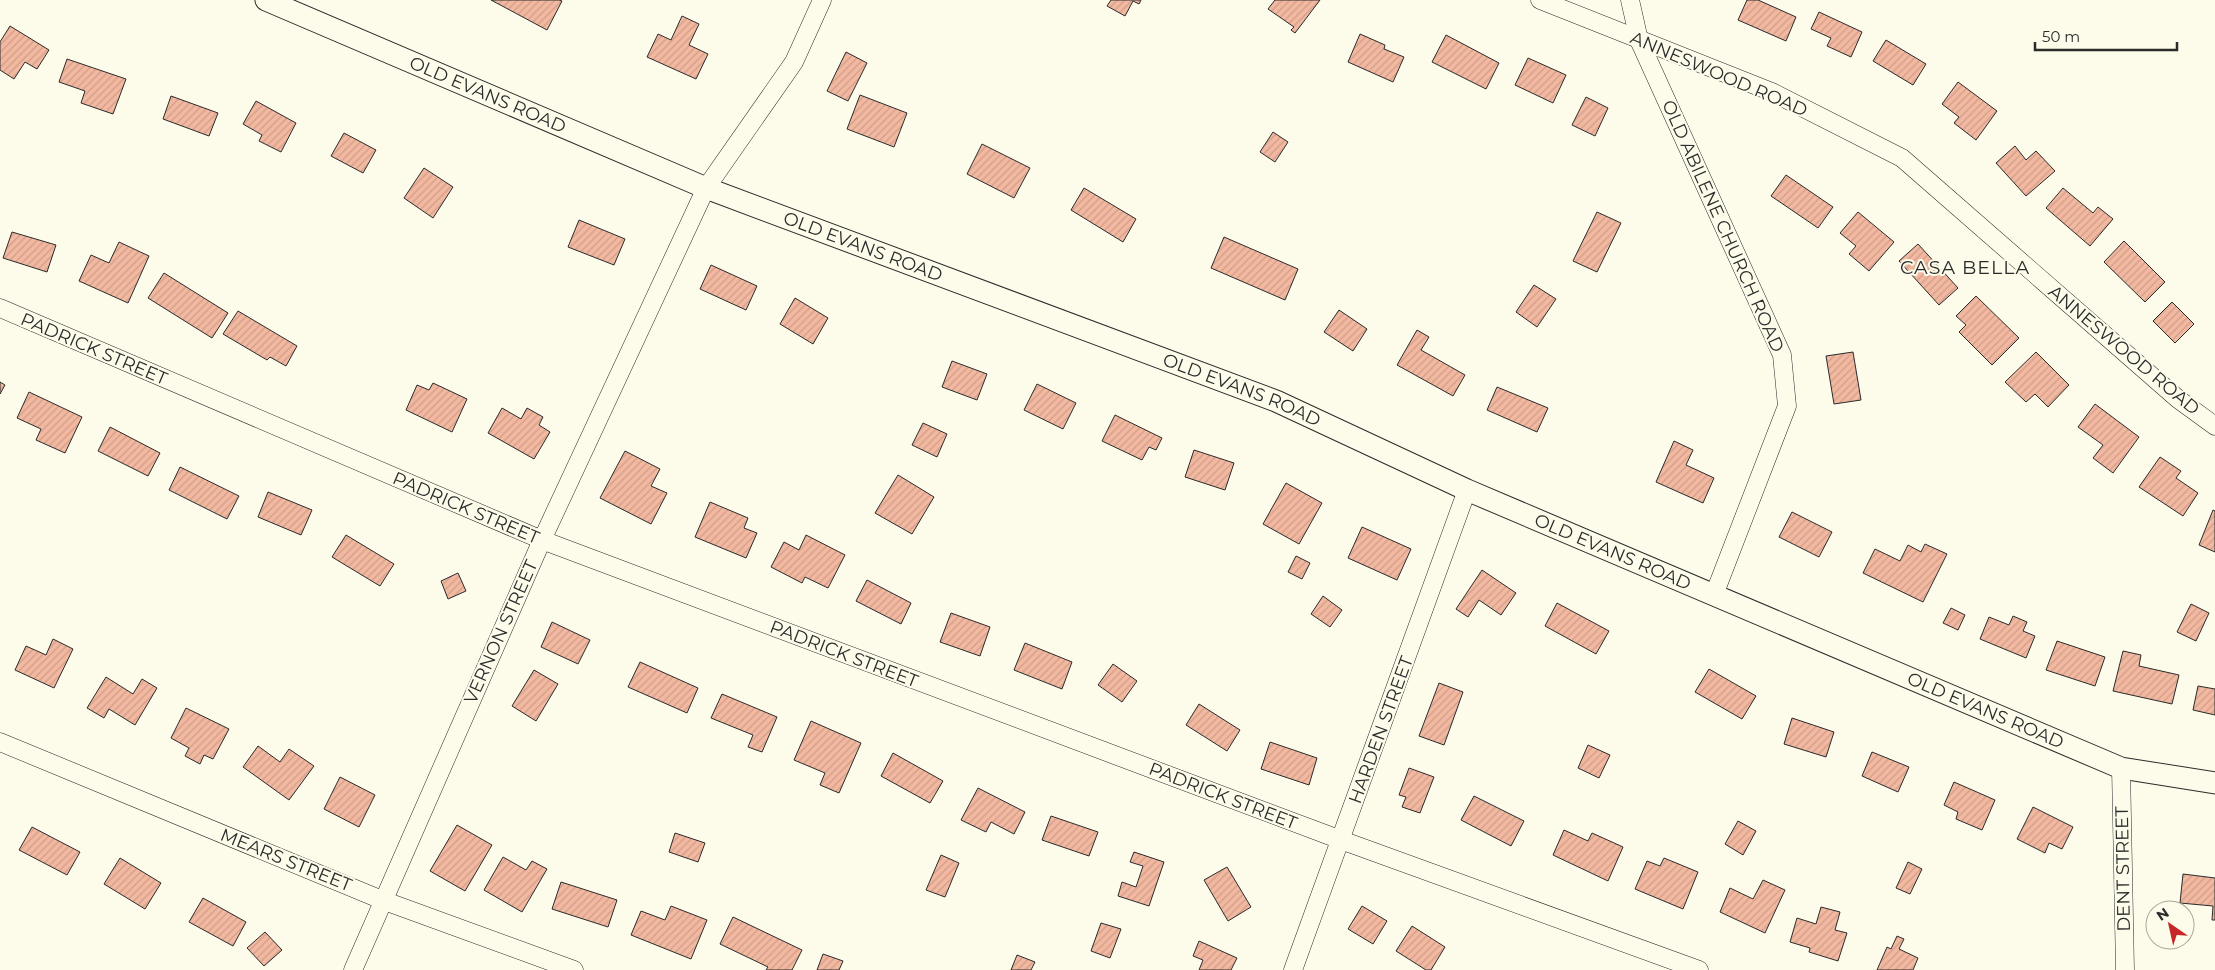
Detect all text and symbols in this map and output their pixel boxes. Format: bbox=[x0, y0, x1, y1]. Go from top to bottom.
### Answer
scale bar bbox=[2035, 20, 2178, 52]
street label: ANNESWOOD ROAD bbox=[1627, 27, 1811, 121]
text: 50 m bbox=[2042, 27, 2080, 46]
street label: OLD EVANS ROAD bbox=[406, 52, 569, 138]
street label: OLD ABILENE CHURCH ROAD bbox=[1657, 96, 1789, 356]
street label: OLD EVANS ROAD bbox=[780, 207, 946, 286]
district label: CASA BELLA bbox=[1900, 256, 2030, 279]
street label: ANNESWOOD ROAD bbox=[2044, 280, 2204, 420]
street label: PADRICK STREET bbox=[17, 308, 171, 390]
street label: OLD EVANS ROAD bbox=[1160, 349, 1324, 431]
street label: PADRICK STREET bbox=[389, 467, 543, 549]
street label: OLD EVANS ROAD bbox=[1531, 509, 1694, 595]
street label: VERNON STREET bbox=[459, 556, 543, 707]
street label: PADRICK STREET bbox=[767, 616, 922, 693]
street label: HARDEN STREET bbox=[1344, 653, 1418, 807]
street label: OLD EVANS ROAD bbox=[1904, 667, 2067, 753]
street label: PADRICK STREET bbox=[1146, 758, 1301, 835]
street label: DENT STREET bbox=[2111, 806, 2135, 932]
street label: MEARS STREET bbox=[217, 824, 355, 897]
north arrow bbox=[2145, 900, 2195, 950]
text: N bbox=[2153, 904, 2172, 925]

